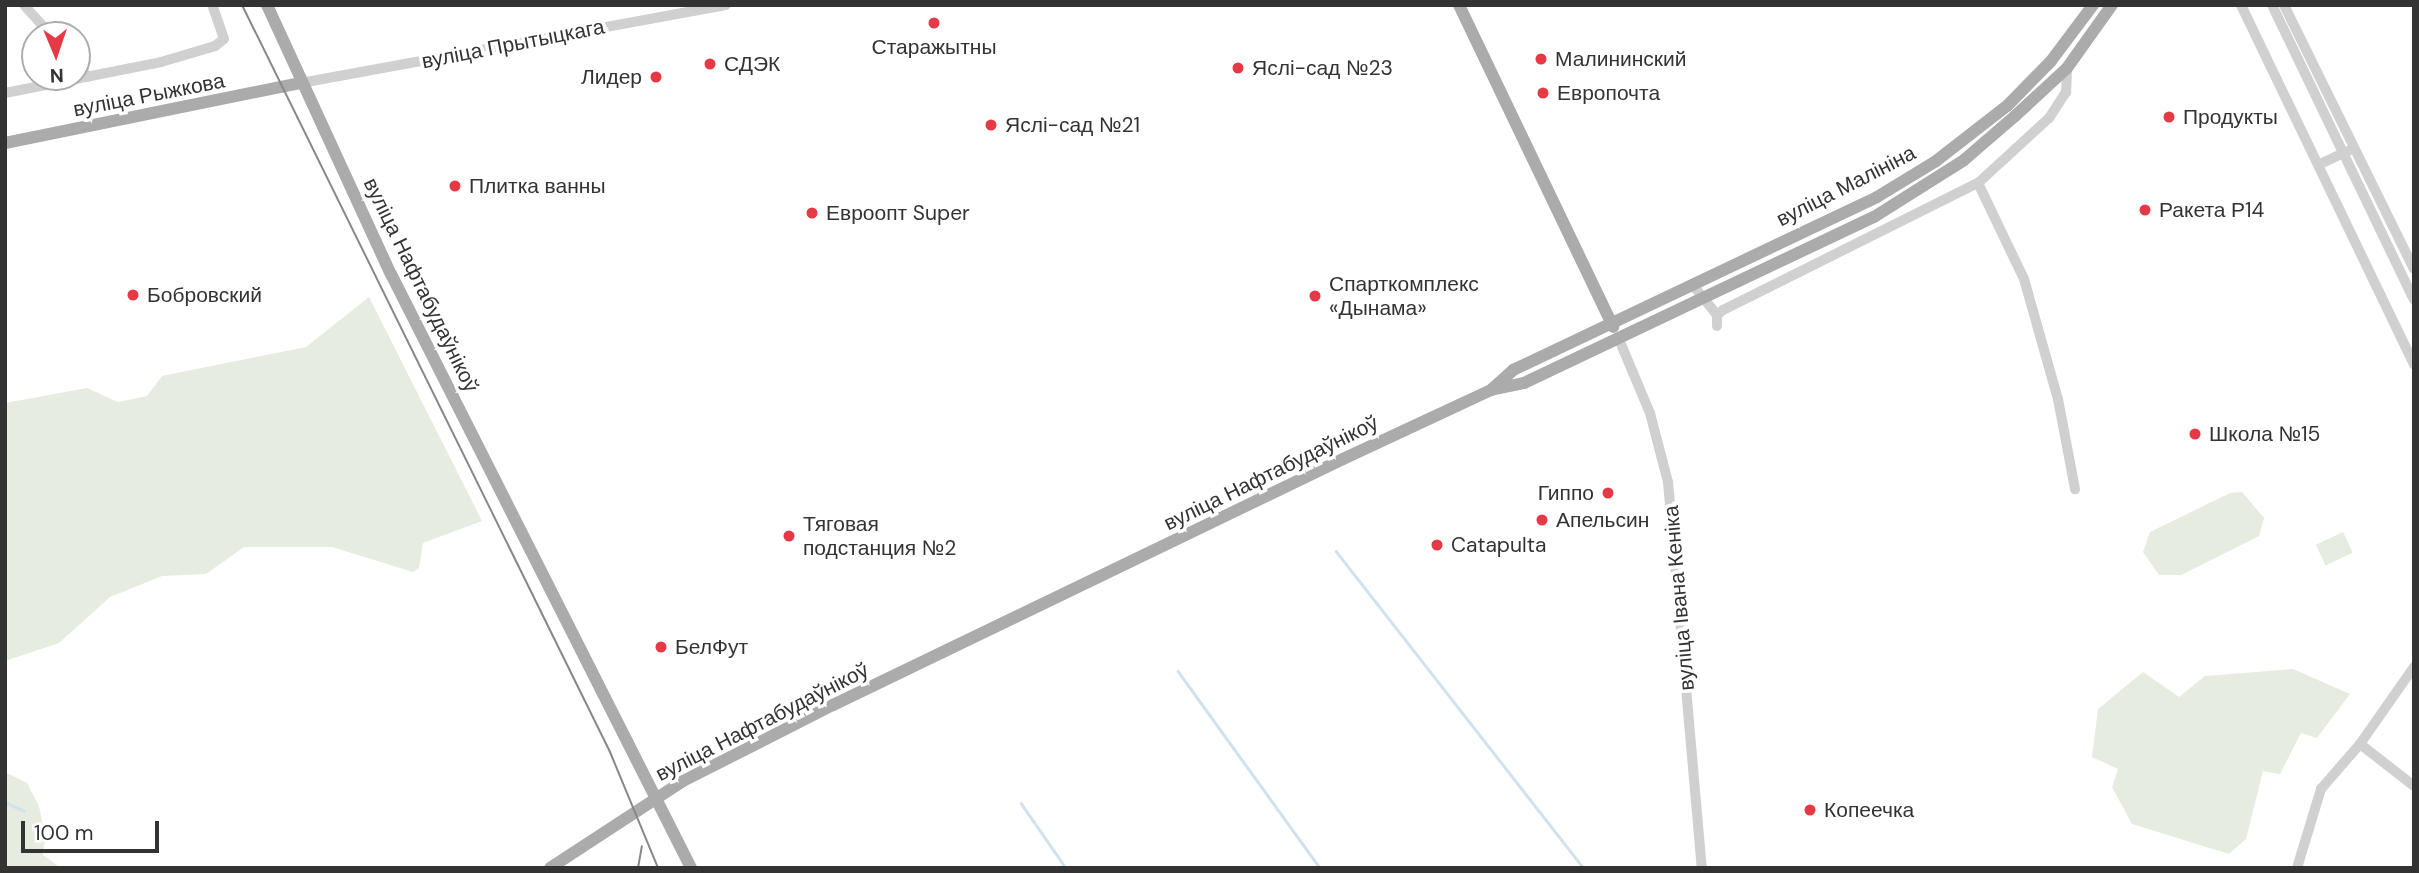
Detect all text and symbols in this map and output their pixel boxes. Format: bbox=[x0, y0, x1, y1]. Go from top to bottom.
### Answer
street label: вуліца Прытыцкага bbox=[419, 14, 607, 74]
marker: Старажытны bbox=[926, 15, 942, 31]
north arrow bbox=[21, 21, 91, 91]
place label: Старажытны bbox=[871, 34, 997, 60]
place label: Малининский bbox=[1555, 46, 1686, 72]
place label: СДЭК bbox=[724, 51, 780, 77]
marker: Малининский bbox=[1533, 51, 1549, 67]
place label: Яслі-сад №23 bbox=[1252, 55, 1393, 81]
marker: СДЭК bbox=[702, 56, 718, 72]
marker: Яслі-сад №23 bbox=[1230, 60, 1246, 76]
text: N bbox=[49, 63, 64, 88]
place label: Лидер bbox=[581, 64, 642, 90]
street label: вуліца Рыжкова bbox=[71, 68, 227, 122]
marker: Лидер bbox=[648, 69, 664, 85]
place label: Европочта bbox=[1557, 80, 1660, 106]
marker: Европочта bbox=[1535, 85, 1551, 101]
place label: Продукты bbox=[2183, 104, 2278, 130]
marker: Продукты bbox=[2161, 109, 2177, 125]
place label: Яслі-сад №21 bbox=[1005, 112, 1140, 138]
marker: Яслі-сад №21 bbox=[983, 117, 999, 133]
street label: вуліца Малініна bbox=[1772, 140, 1920, 232]
place label: Плитка ванны bbox=[469, 173, 605, 199]
street label: вуліца Нафтабудаўнікоў bbox=[358, 174, 484, 396]
marker: Плитка ванны bbox=[447, 178, 463, 194]
place label: Ракета Р14 bbox=[2159, 197, 2264, 223]
place label: Евроопт Super bbox=[826, 200, 970, 226]
marker: Ракета Р14 bbox=[2137, 202, 2153, 218]
marker: Евроопт Super bbox=[804, 205, 820, 221]
place label: Спарткомплекс «Дынама» bbox=[1329, 271, 1479, 321]
place label: Бобровский bbox=[147, 282, 262, 308]
marker: Бобровский bbox=[125, 287, 141, 303]
marker: Спарткомплекс «Дынама» bbox=[1307, 288, 1323, 304]
street label: вуліца Нафтабудаўнікоў bbox=[1160, 410, 1382, 536]
place label: Школа №15 bbox=[2209, 421, 2320, 447]
marker: Школа №15 bbox=[2187, 426, 2203, 442]
place label: Гиппо bbox=[1538, 480, 1594, 506]
marker: Гиппо bbox=[1600, 485, 1616, 501]
street label: вуліца Івана Кеніка bbox=[1658, 504, 1700, 692]
place label: Апельсин bbox=[1556, 507, 1649, 533]
place label: Тяговая подстанция №2 bbox=[803, 511, 956, 561]
marker: Апельсин bbox=[1534, 512, 1550, 528]
marker: Тяговая подстанция №2 bbox=[781, 528, 797, 544]
place label: Catapulta bbox=[1451, 532, 1546, 558]
marker: Catapulta bbox=[1429, 537, 1445, 553]
place label: БелФут bbox=[675, 634, 748, 660]
marker: БелФут bbox=[653, 639, 669, 655]
street label: вуліца Нафтабудаўнікоў bbox=[651, 657, 873, 787]
place label: Копеечка bbox=[1824, 797, 1914, 823]
marker: Копеечка bbox=[1802, 802, 1818, 818]
scale bar bbox=[24, 806, 163, 850]
text: 100 m bbox=[34, 819, 94, 847]

